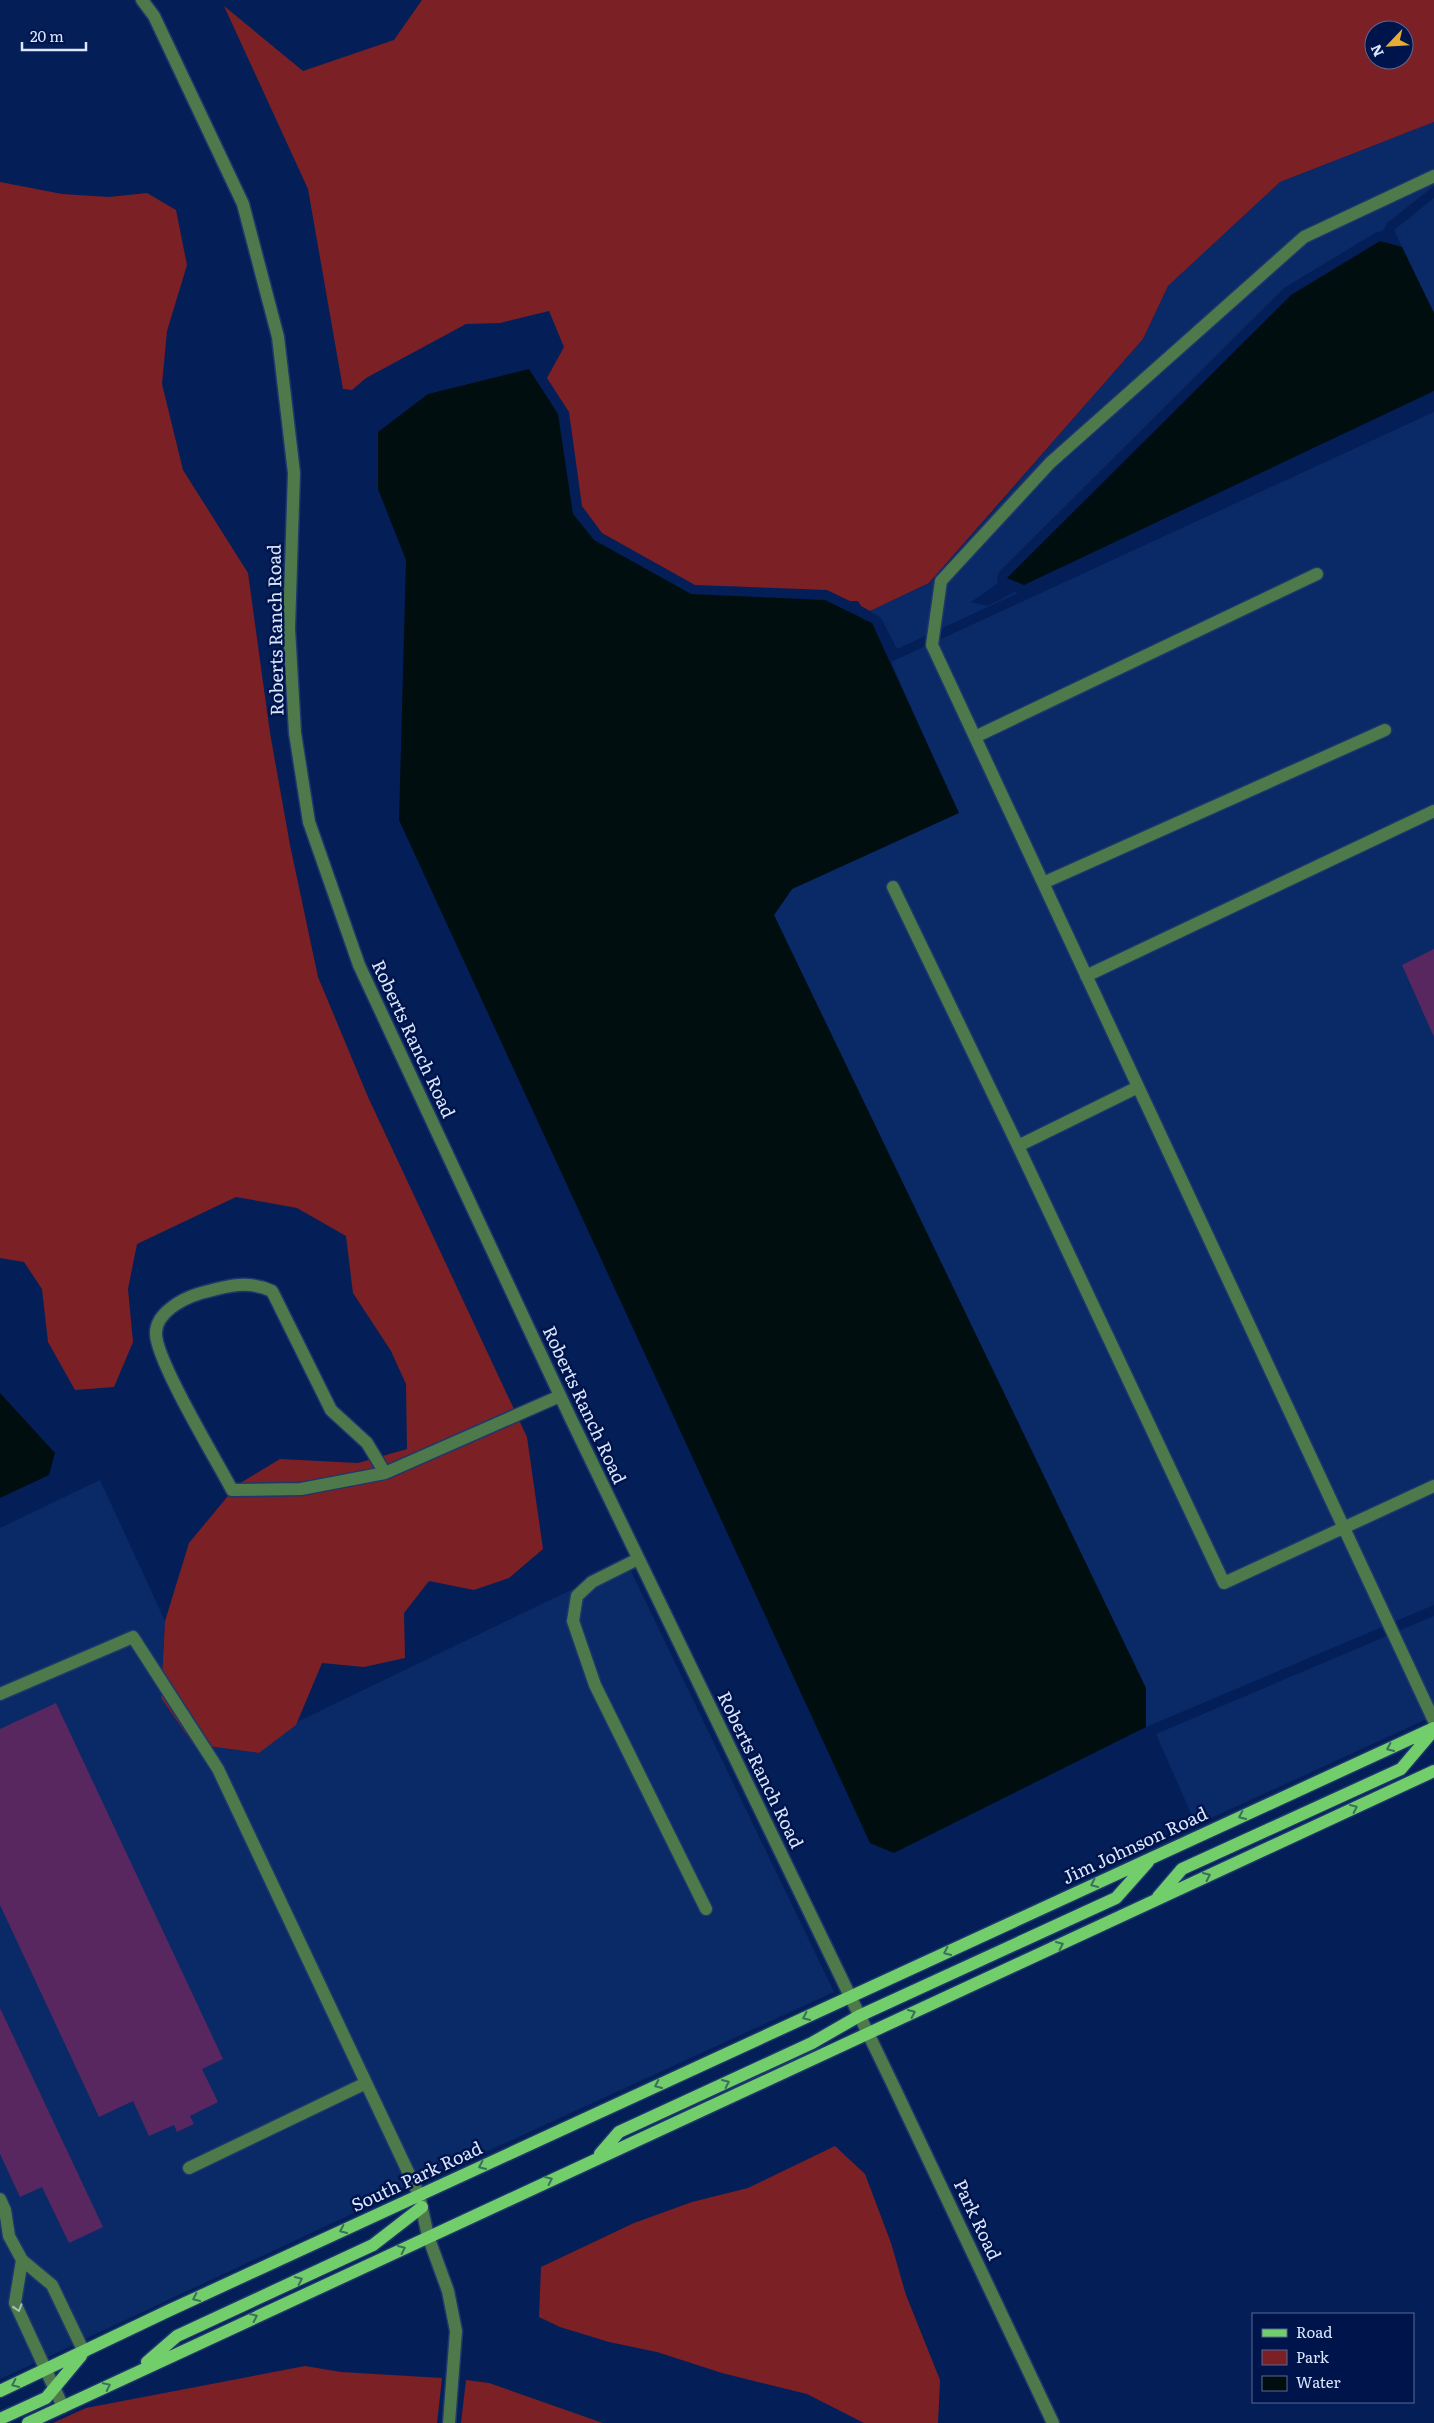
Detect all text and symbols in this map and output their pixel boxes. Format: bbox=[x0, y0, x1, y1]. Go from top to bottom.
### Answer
scale bar bbox=[22, 20, 86, 52]
north arrow bbox=[1364, 20, 1414, 70]
text: 20 m bbox=[30, 24, 64, 47]
text: N bbox=[1365, 41, 1388, 60]
street label: Roberts Ranch Road bbox=[260, 544, 289, 716]
street label: Roberts Ranch Road bbox=[366, 955, 463, 1122]
street label: Roberts Ranch Road bbox=[537, 1321, 634, 1488]
street label: Roberts Ranch Road bbox=[712, 1686, 811, 1853]
one-way arrow bbox=[1386, 1742, 1395, 1753]
street label: Jim Johnson Road bbox=[1057, 1799, 1212, 1890]
one-way arrow bbox=[1349, 1804, 1358, 1814]
one-way arrow bbox=[1238, 1810, 1247, 1821]
one-way arrow bbox=[1202, 1872, 1211, 1883]
one-way arrow bbox=[1091, 1878, 1100, 1888]
one-way arrow bbox=[1055, 1940, 1064, 1951]
one-way arrow bbox=[943, 1946, 952, 1956]
one-way arrow bbox=[907, 2009, 916, 2019]
one-way arrow bbox=[802, 2011, 811, 2021]
one-way arrow bbox=[721, 2078, 730, 2089]
one-way arrow bbox=[654, 2079, 663, 2089]
street label: South Park Road bbox=[346, 2133, 486, 2218]
one-way arrow bbox=[478, 2160, 487, 2170]
street label: Park Road bbox=[948, 2174, 1009, 2264]
one-way arrow bbox=[544, 2176, 553, 2187]
one-way arrow bbox=[339, 2224, 348, 2234]
one-way arrow bbox=[396, 2245, 405, 2255]
one-way arrow bbox=[294, 2275, 303, 2286]
one-way arrow bbox=[192, 2292, 201, 2302]
one-way arrow bbox=[13, 2303, 23, 2312]
one-way arrow bbox=[249, 2313, 258, 2323]
legend bbox=[1252, 2313, 1414, 2403]
text: Road bbox=[1296, 2320, 1332, 2343]
text: Park bbox=[1296, 2345, 1330, 2368]
text: Water bbox=[1296, 2370, 1341, 2393]
one-way arrow bbox=[11, 2378, 20, 2389]
one-way arrow bbox=[102, 2382, 111, 2392]

